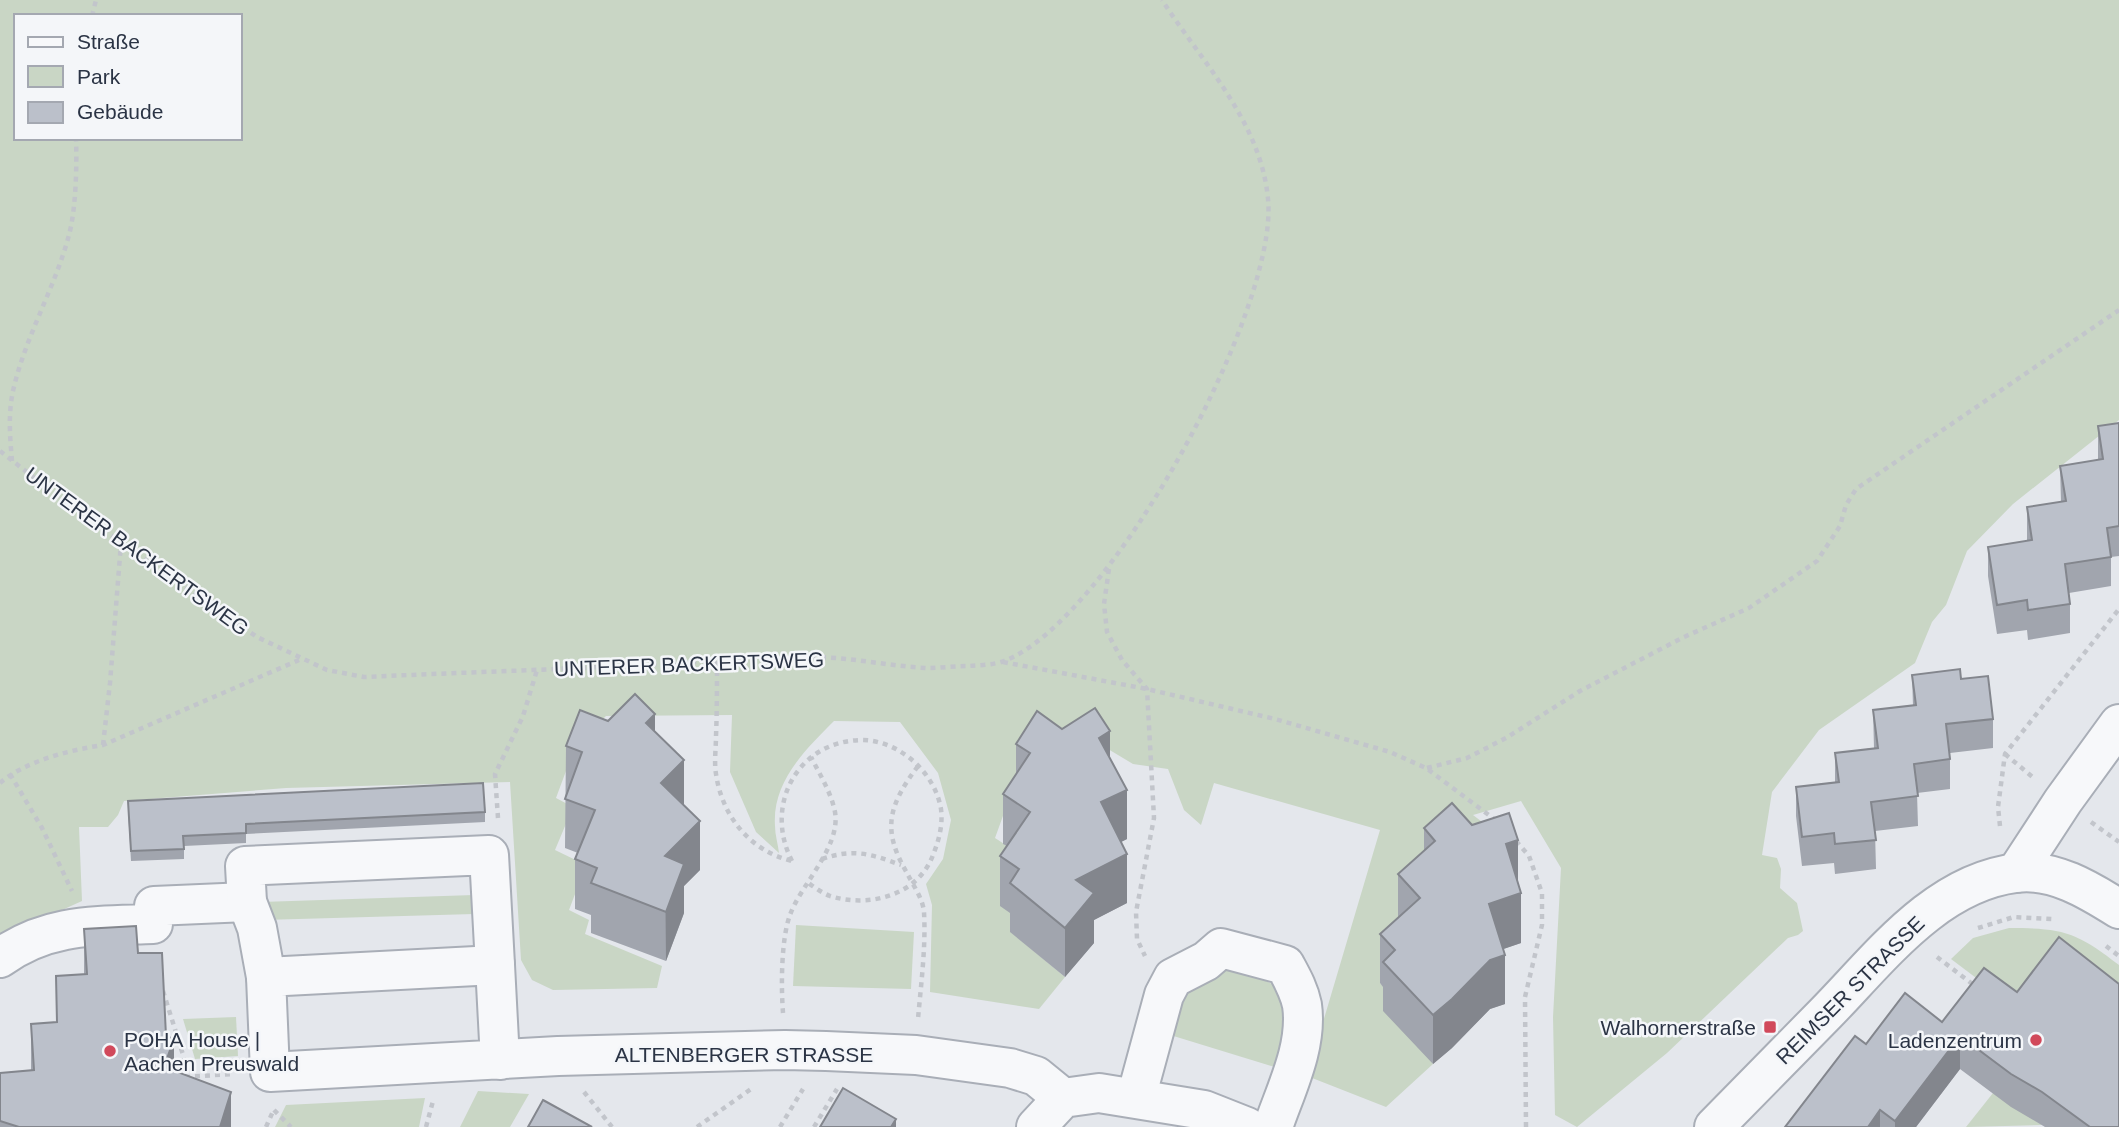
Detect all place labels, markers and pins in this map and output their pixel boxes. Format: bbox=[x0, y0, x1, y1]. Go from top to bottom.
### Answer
place label: Walhornerstraße bbox=[1600, 1016, 1756, 1039]
marker: Walhornerstraße bbox=[1762, 1019, 1778, 1035]
place label: POHA House | Aachen Preuswald bbox=[124, 1028, 299, 1075]
place label: Ladenzentrum bbox=[1888, 1029, 2022, 1052]
marker: Ladenzentrum bbox=[2028, 1032, 2044, 1048]
marker: POHA House | Aachen Preuswald bbox=[102, 1043, 118, 1059]

